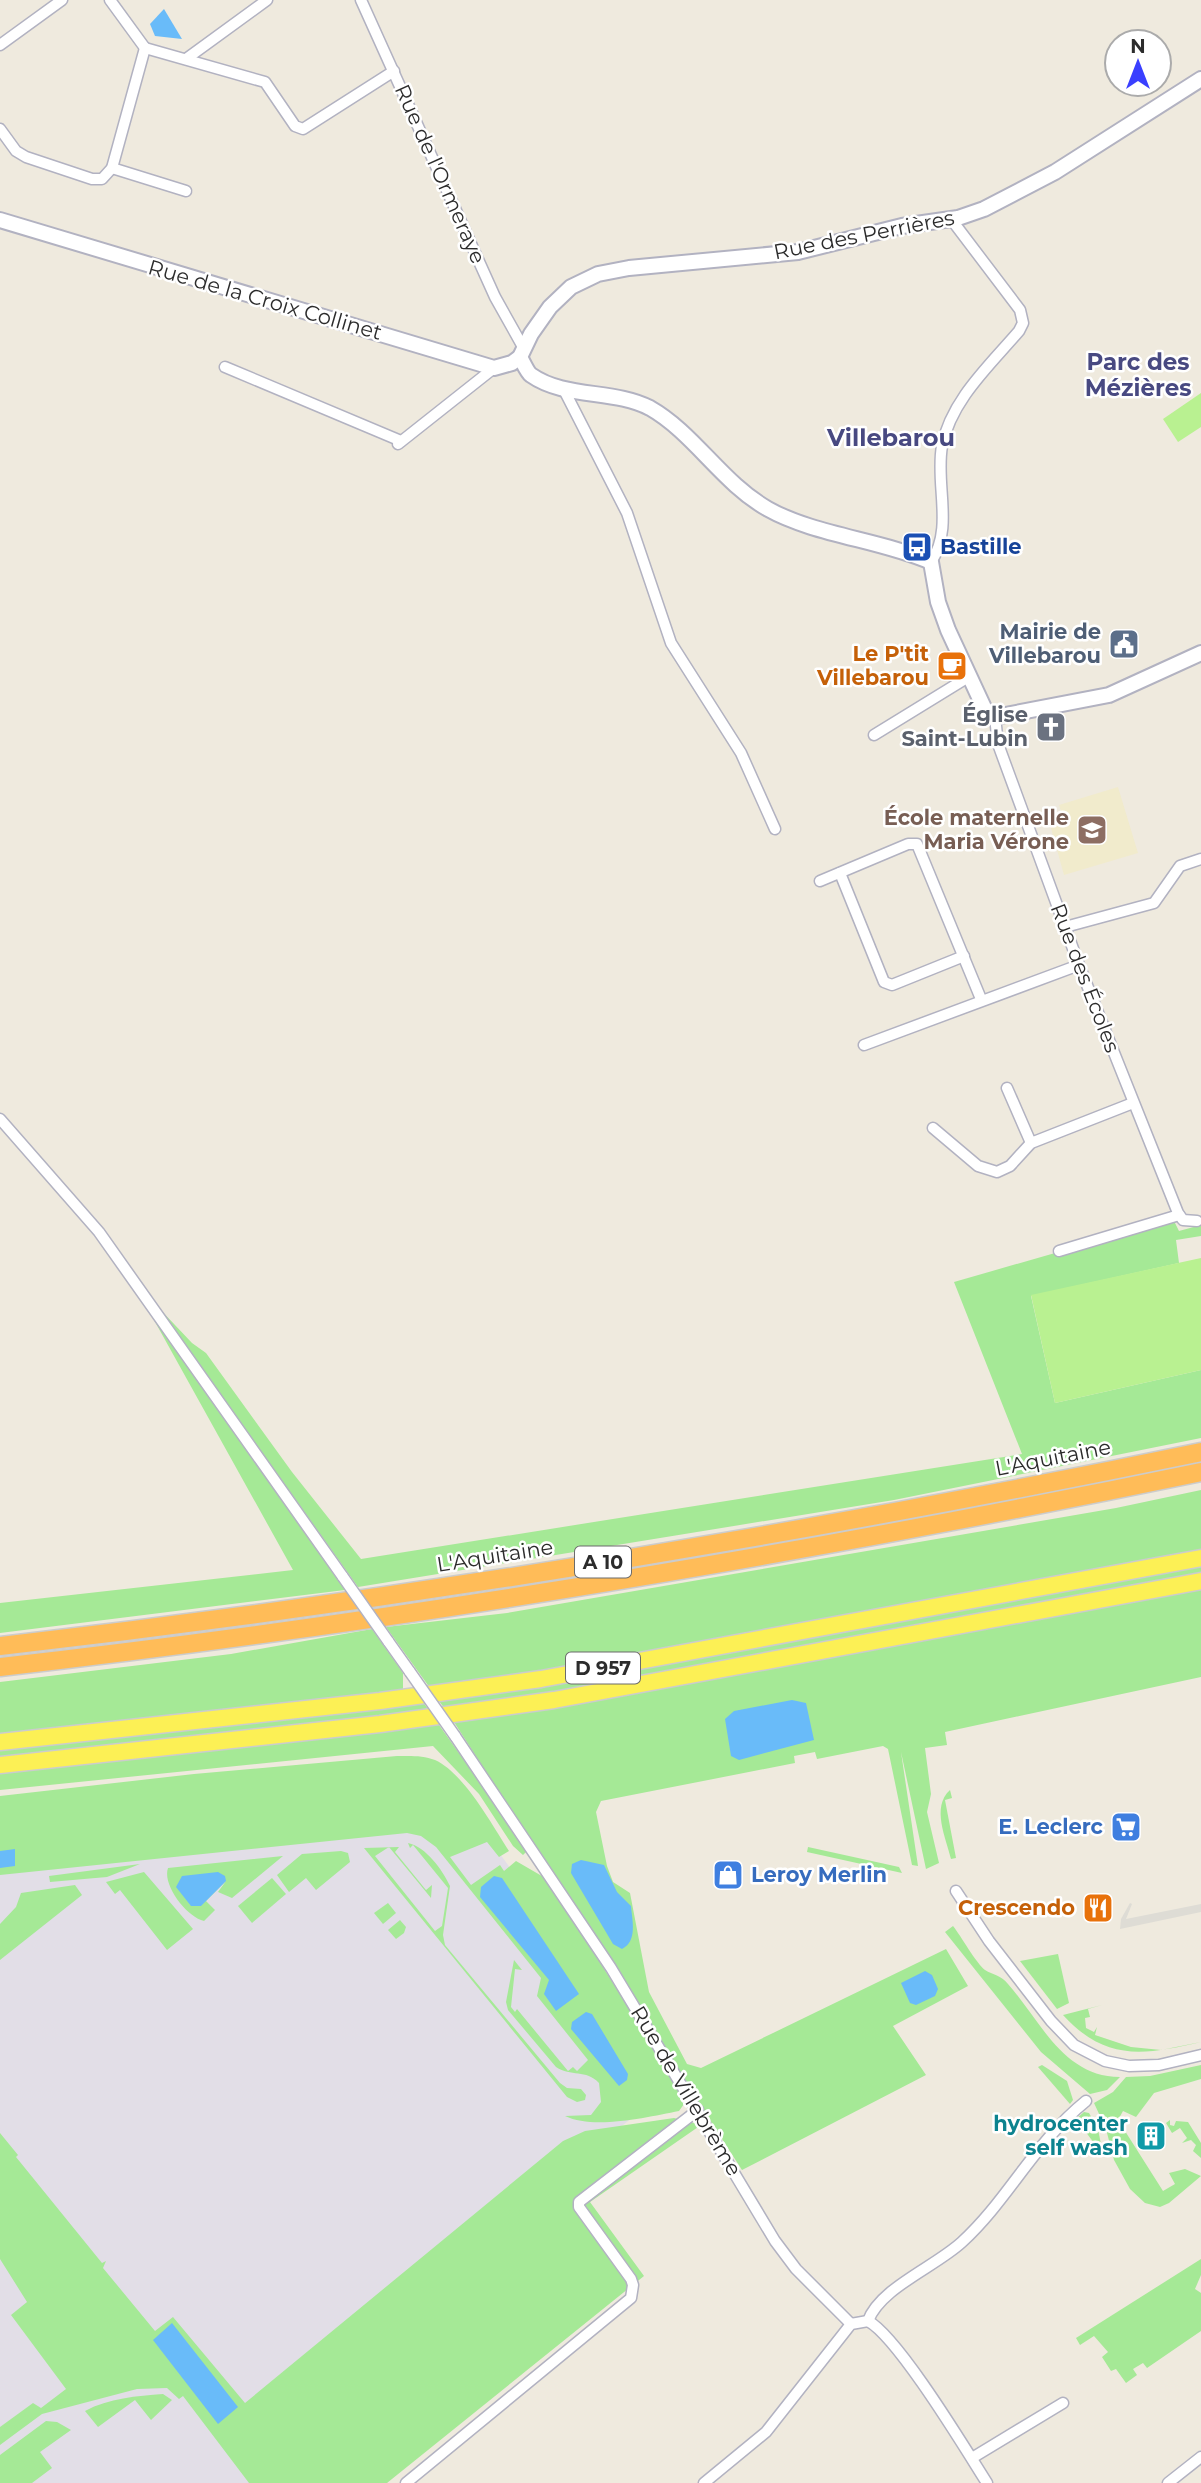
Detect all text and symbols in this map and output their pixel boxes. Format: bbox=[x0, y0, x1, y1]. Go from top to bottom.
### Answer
north arrow bbox=[1103, 28, 1173, 98]
text: N bbox=[1130, 35, 1146, 58]
street label: Rue de l'Ormeraye bbox=[390, 80, 491, 267]
street label: Rue des Perrières bbox=[771, 205, 956, 264]
street label: Rue de la Croix Collinet bbox=[145, 254, 385, 345]
district label: Parc des Mézières bbox=[1085, 348, 1191, 402]
district label: Villebarou bbox=[826, 423, 955, 452]
bus stop icon: Bastille bbox=[900, 530, 934, 564]
place label: Bastille bbox=[940, 534, 1022, 559]
place label: Mairie de Villebarou bbox=[988, 619, 1101, 668]
public building icon: Mairie de Villebarou bbox=[1107, 627, 1141, 661]
place label: Le P'tit Villebarou bbox=[816, 641, 929, 690]
cafe icon: Le P'tit Villebarou bbox=[935, 649, 969, 683]
place label: Église Saint-Lubin bbox=[901, 702, 1028, 751]
church icon: Église Saint-Lubin bbox=[1034, 710, 1068, 744]
place label: École maternelle Maria Vérone bbox=[884, 805, 1069, 854]
school or university icon: École maternelle Maria Vérone bbox=[1075, 813, 1109, 847]
street label: Rue des Écoles bbox=[1046, 900, 1125, 1056]
street label: L'Aquitaine bbox=[993, 1434, 1113, 1481]
street label: L'Aquitaine bbox=[435, 1534, 555, 1577]
road number: A 10 bbox=[575, 1546, 631, 1578]
road number: D 957 bbox=[566, 1652, 640, 1684]
supermarket icon: E. Leclerc bbox=[1109, 1810, 1143, 1844]
place label: E. Leclerc bbox=[998, 1814, 1104, 1839]
shop icon: Leroy Merlin bbox=[711, 1858, 745, 1892]
place label: Leroy Merlin bbox=[751, 1862, 887, 1887]
restaurant icon: Crescendo bbox=[1081, 1891, 1115, 1925]
place label: Crescendo bbox=[958, 1895, 1075, 1920]
street label: Rue de Villebrème bbox=[626, 2001, 747, 2180]
place label: hydrocenter self wash bbox=[993, 2111, 1128, 2160]
building icon: hydrocenter self wash bbox=[1134, 2119, 1168, 2153]

